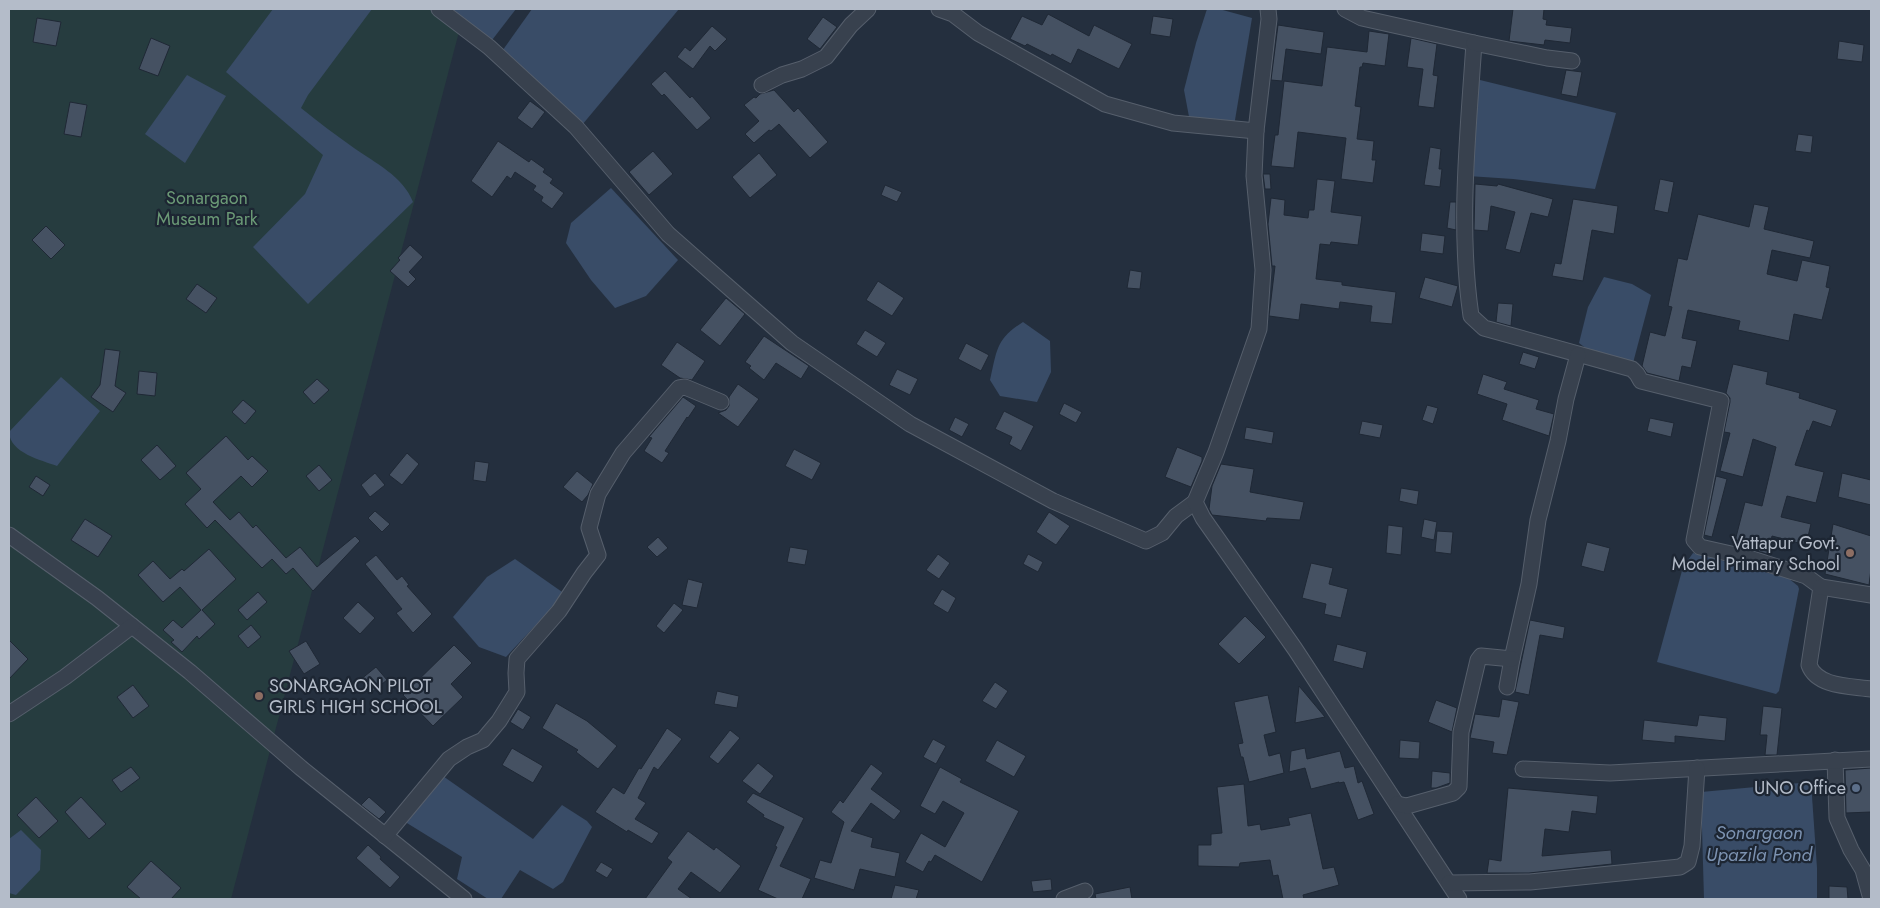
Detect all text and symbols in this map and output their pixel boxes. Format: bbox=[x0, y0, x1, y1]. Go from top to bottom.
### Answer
park label: Sonargaon Museum Park bbox=[156, 185, 258, 232]
place label: Vattapur Govt. Model Primary School bbox=[1672, 530, 1840, 577]
marker: Vattapur Govt. Model Primary School bbox=[1844, 547, 1856, 559]
place label: SONARGAON PILOT GIRLS HIGH SCHOOL bbox=[269, 673, 442, 720]
marker: SONARGAON PILOT GIRLS HIGH SCHOOL bbox=[253, 690, 265, 702]
place label: UNO Office bbox=[1754, 775, 1846, 801]
marker: UNO Office bbox=[1850, 782, 1862, 794]
water label: Sonargaon Upazila Pond bbox=[1706, 819, 1814, 868]

